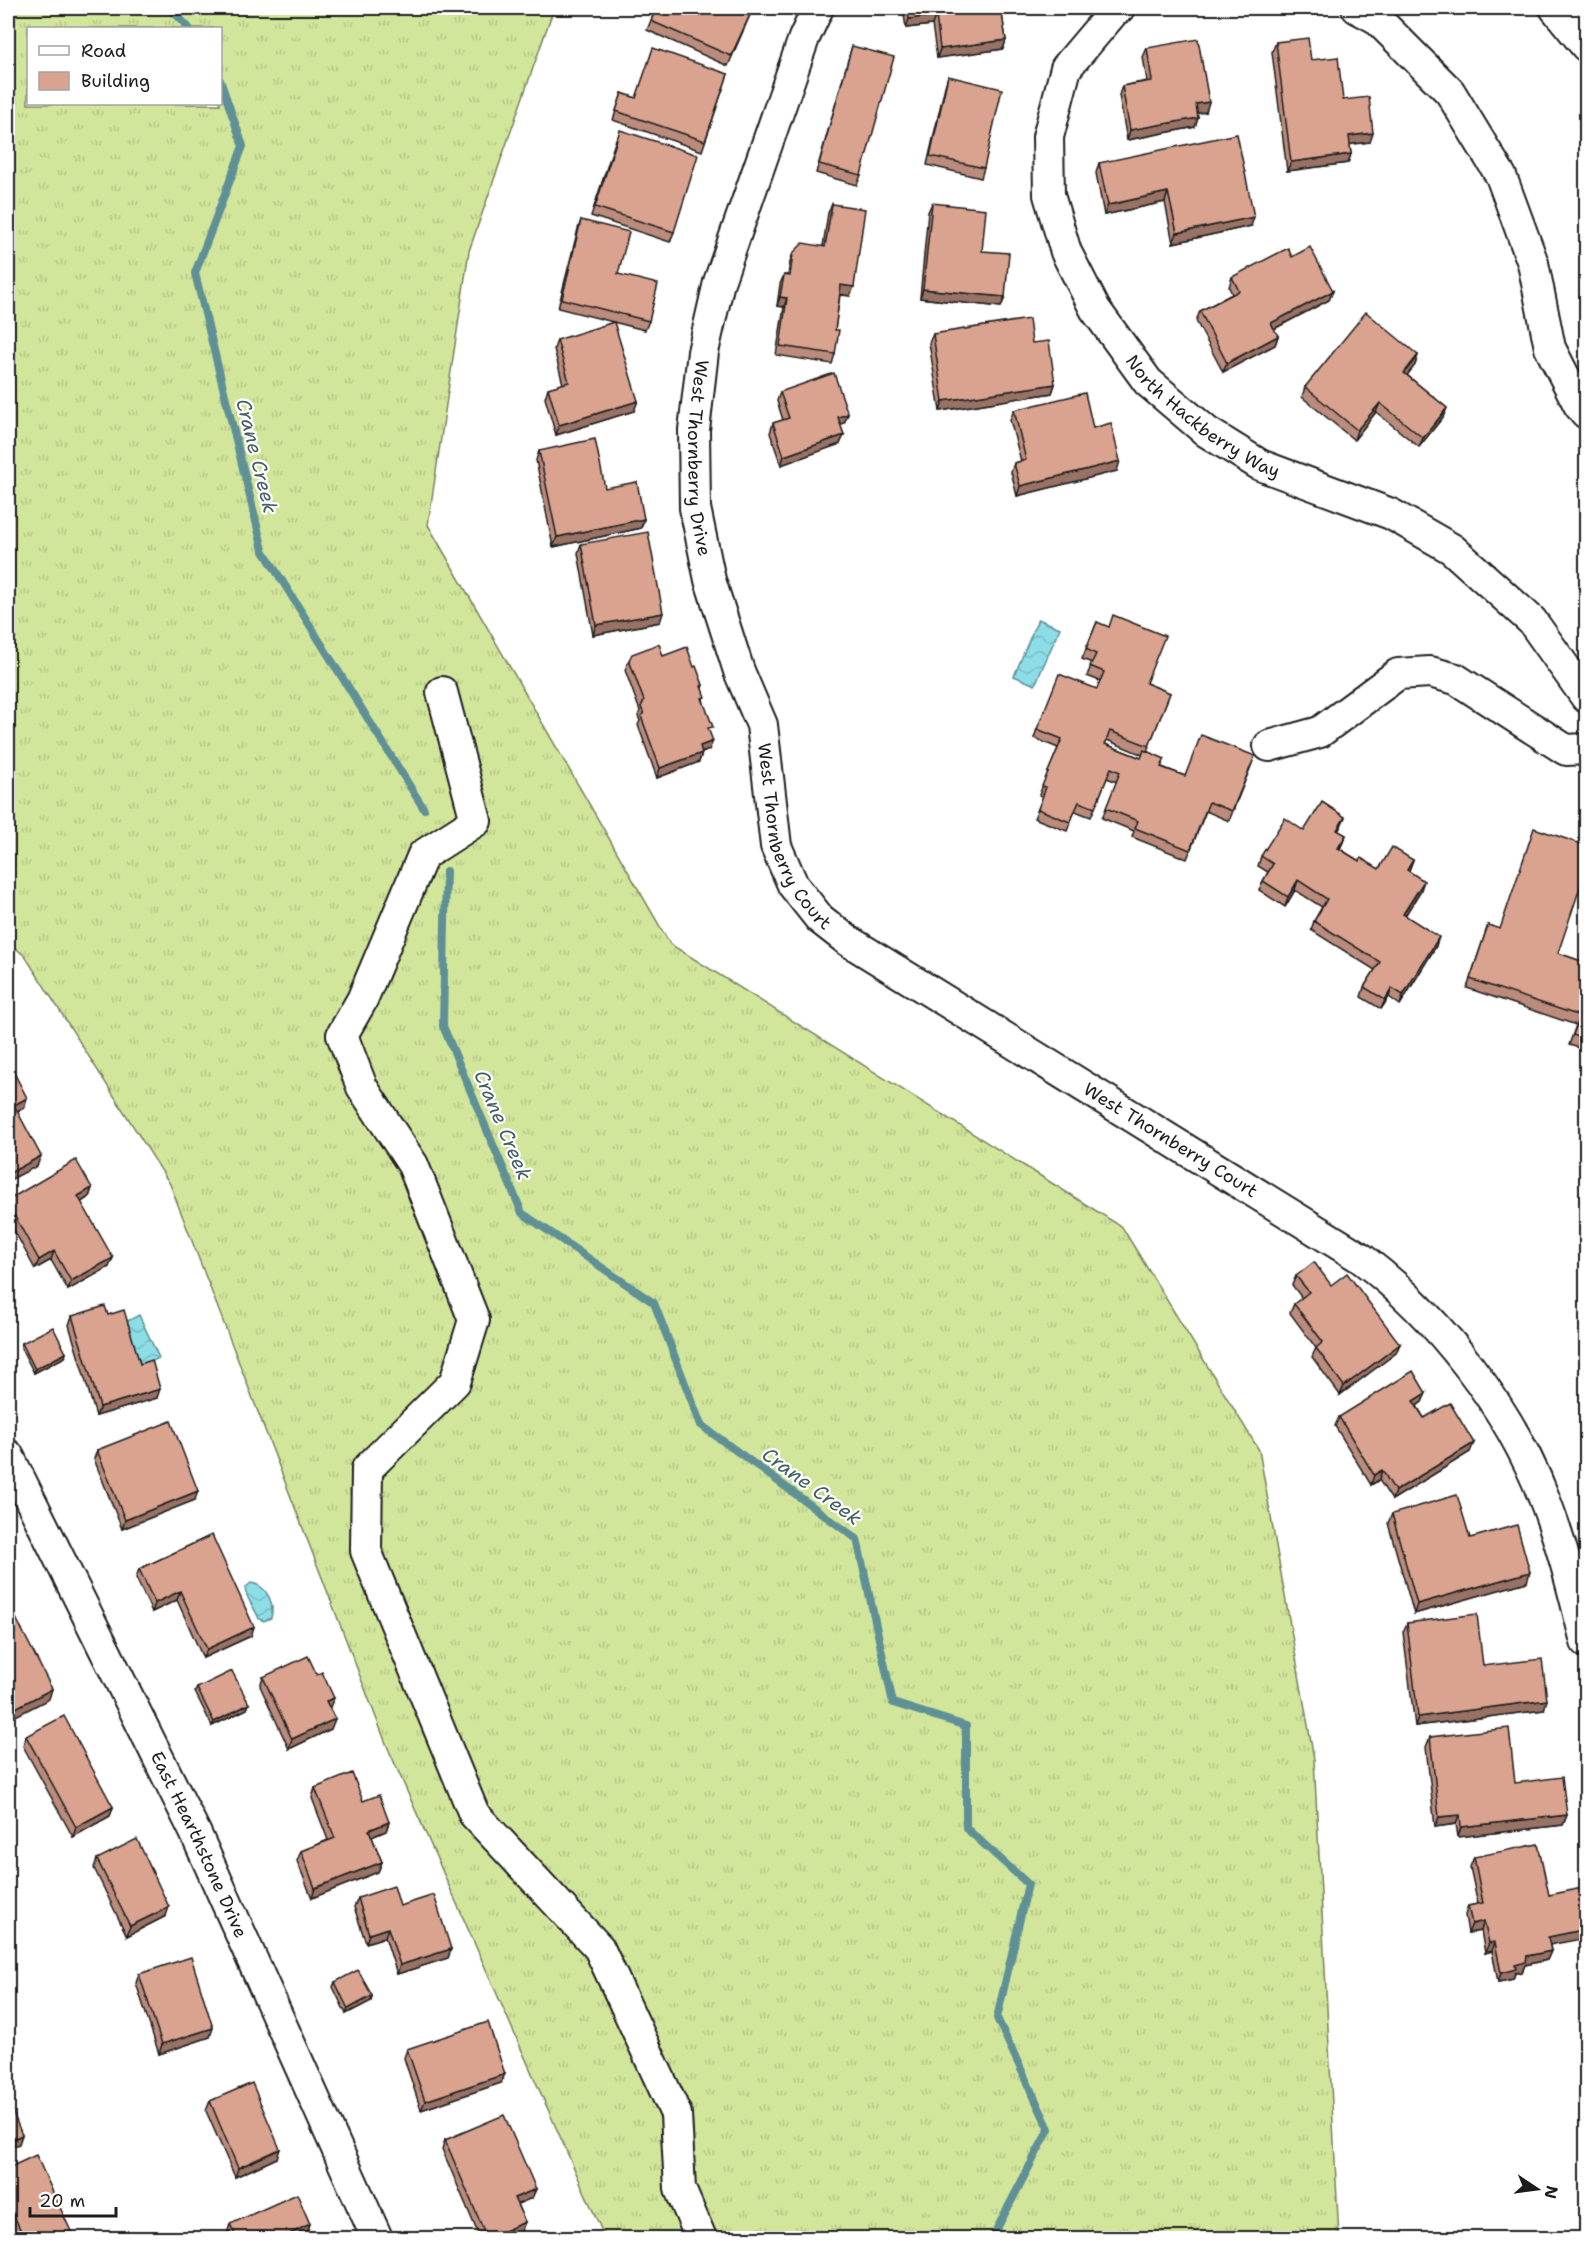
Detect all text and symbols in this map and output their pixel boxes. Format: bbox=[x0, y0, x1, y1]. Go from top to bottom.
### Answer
legend bbox=[27, 27, 222, 105]
text: Road bbox=[81, 39, 126, 63]
text: Building bbox=[81, 69, 150, 93]
street label: North Hackberry Way bbox=[1120, 350, 1283, 483]
street label: West Thornberry Drive bbox=[682, 359, 717, 558]
water label: Crane Creek bbox=[230, 396, 284, 517]
street label: West Thornberry Court bbox=[752, 742, 836, 935]
water label: Crane Creek bbox=[468, 1066, 538, 1185]
street label: West Thornberry Court bbox=[1079, 1077, 1262, 1203]
water label: Crane Creek bbox=[757, 1441, 867, 1531]
street label: East Hearthstone Drive bbox=[145, 1747, 253, 1942]
north arrow bbox=[1507, 2159, 1567, 2219]
scale bar bbox=[30, 2180, 116, 2218]
text: N bbox=[1539, 2184, 1563, 2201]
text: 20 m bbox=[39, 2189, 85, 2213]

